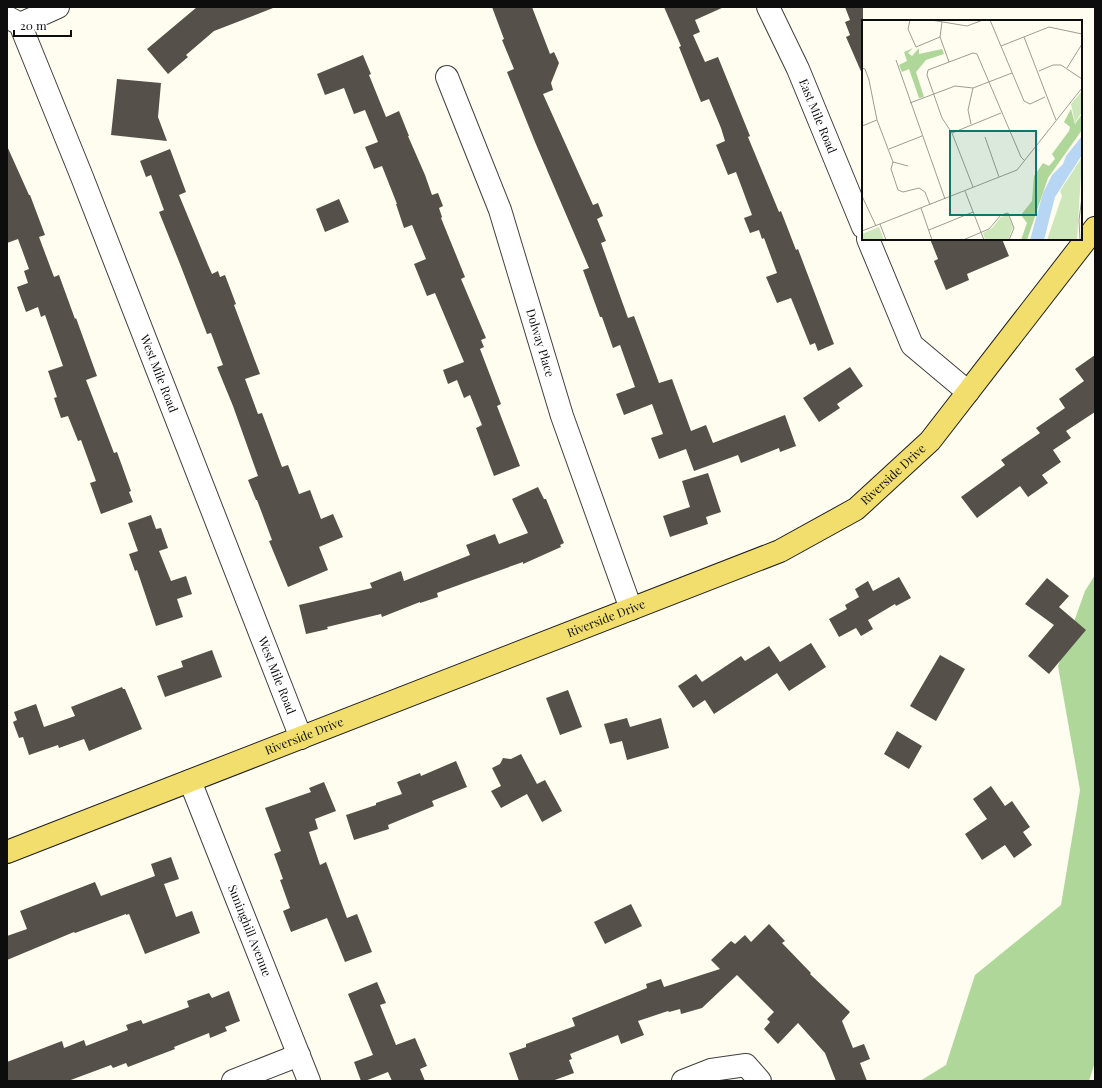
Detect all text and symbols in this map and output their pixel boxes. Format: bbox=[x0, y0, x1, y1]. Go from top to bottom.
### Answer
scale bar bbox=[14, 12, 71, 38]
text: 20 m bbox=[20, 17, 47, 33]
inset map bbox=[862, 20, 1082, 240]
street label: East Mile Road bbox=[796, 76, 841, 156]
street label: Dolway Place bbox=[523, 307, 559, 379]
street label: West Mile Road bbox=[137, 331, 182, 415]
street label: Riverside Drive bbox=[857, 440, 929, 508]
street label: Riverside Drive bbox=[564, 595, 647, 640]
street label: West Mile Road bbox=[255, 633, 300, 716]
street label: Riverside Drive bbox=[262, 713, 345, 758]
street label: Suninghill Avenue bbox=[225, 882, 276, 978]

